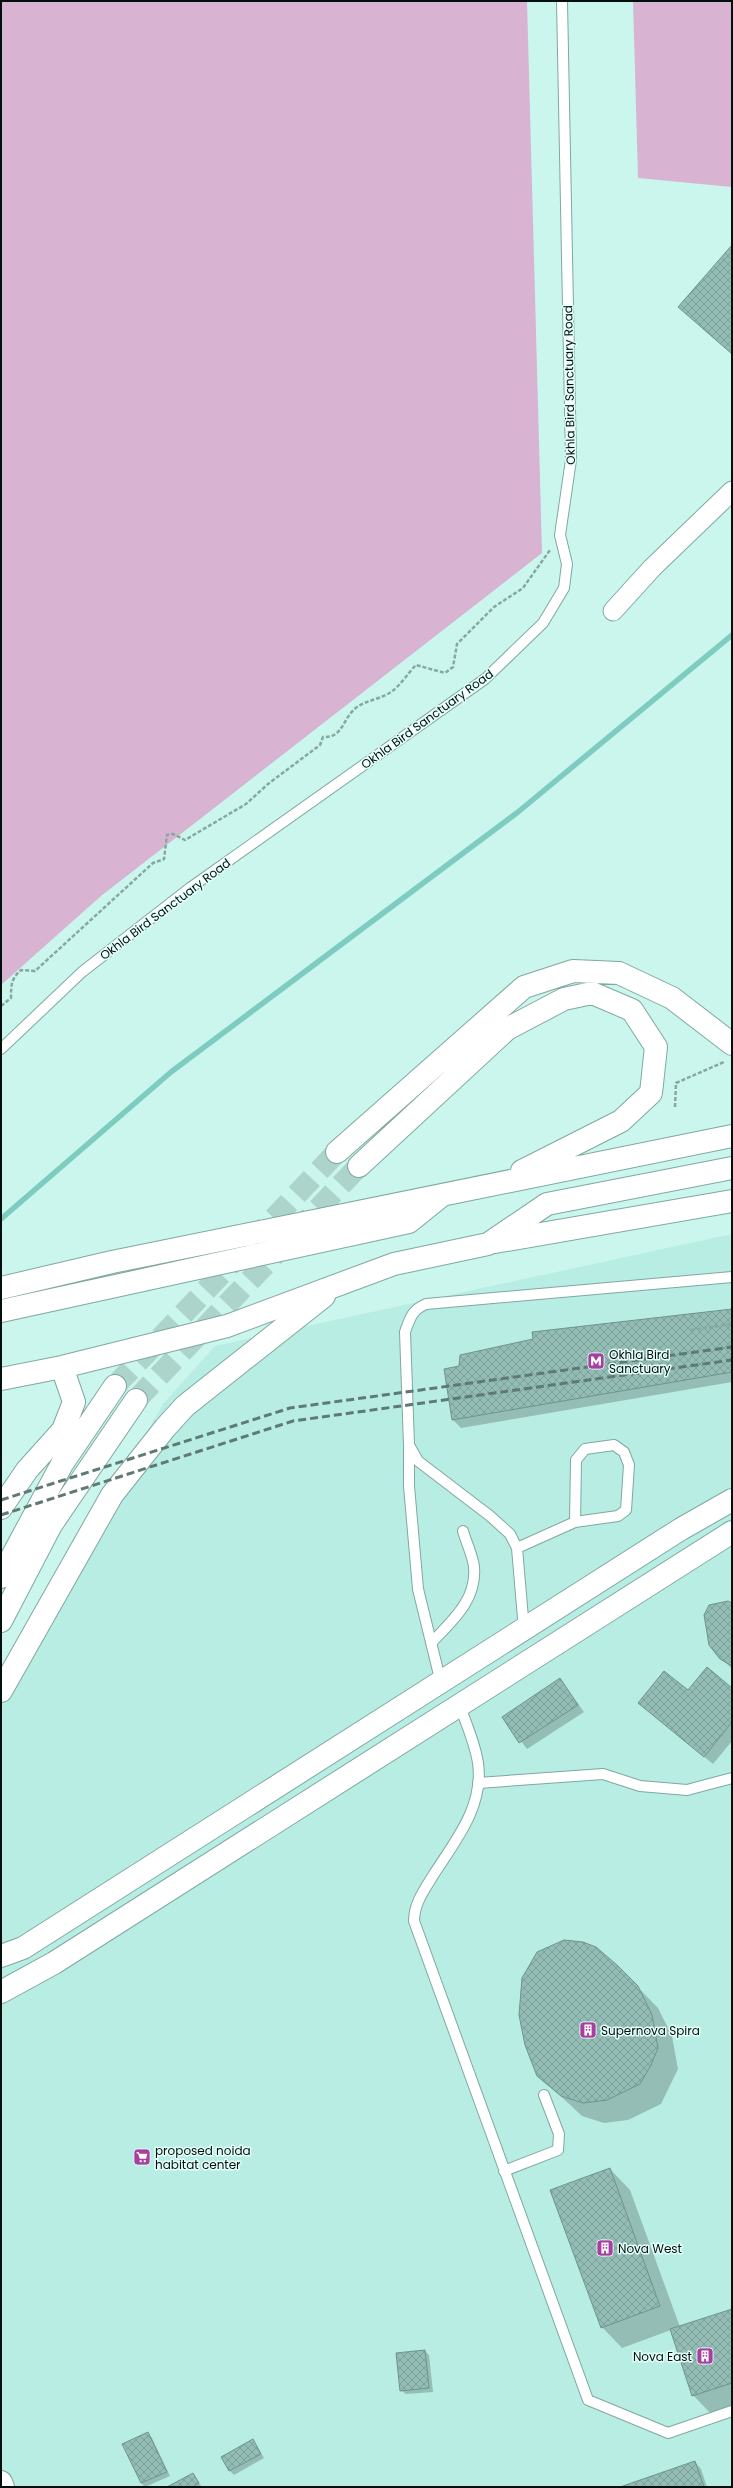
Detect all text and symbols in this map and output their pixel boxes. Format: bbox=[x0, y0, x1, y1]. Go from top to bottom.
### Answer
street label: Okhla Bird Sanctuary Road bbox=[559, 305, 579, 465]
street label: Okhla Bird Sanctuary Road bbox=[357, 665, 497, 773]
street label: Okhla Bird Sanctuary Road bbox=[96, 854, 234, 964]
place label: Okhla Bird Sanctuary bbox=[609, 1346, 671, 1377]
metro station icon: Okhla Bird Sanctuary bbox=[586, 1351, 606, 1371]
building icon: Supernova Spira bbox=[578, 2020, 598, 2040]
place label: Supernova Spira bbox=[601, 2022, 700, 2039]
place label: proposed noida habitat center bbox=[155, 2142, 251, 2173]
supermarket icon: proposed noida habitat center bbox=[132, 2147, 152, 2167]
building icon: Nova West bbox=[595, 2238, 615, 2258]
place label: Nova West bbox=[618, 2240, 682, 2257]
building icon: Nova East bbox=[695, 2346, 715, 2366]
place label: Nova East bbox=[633, 2348, 692, 2365]

